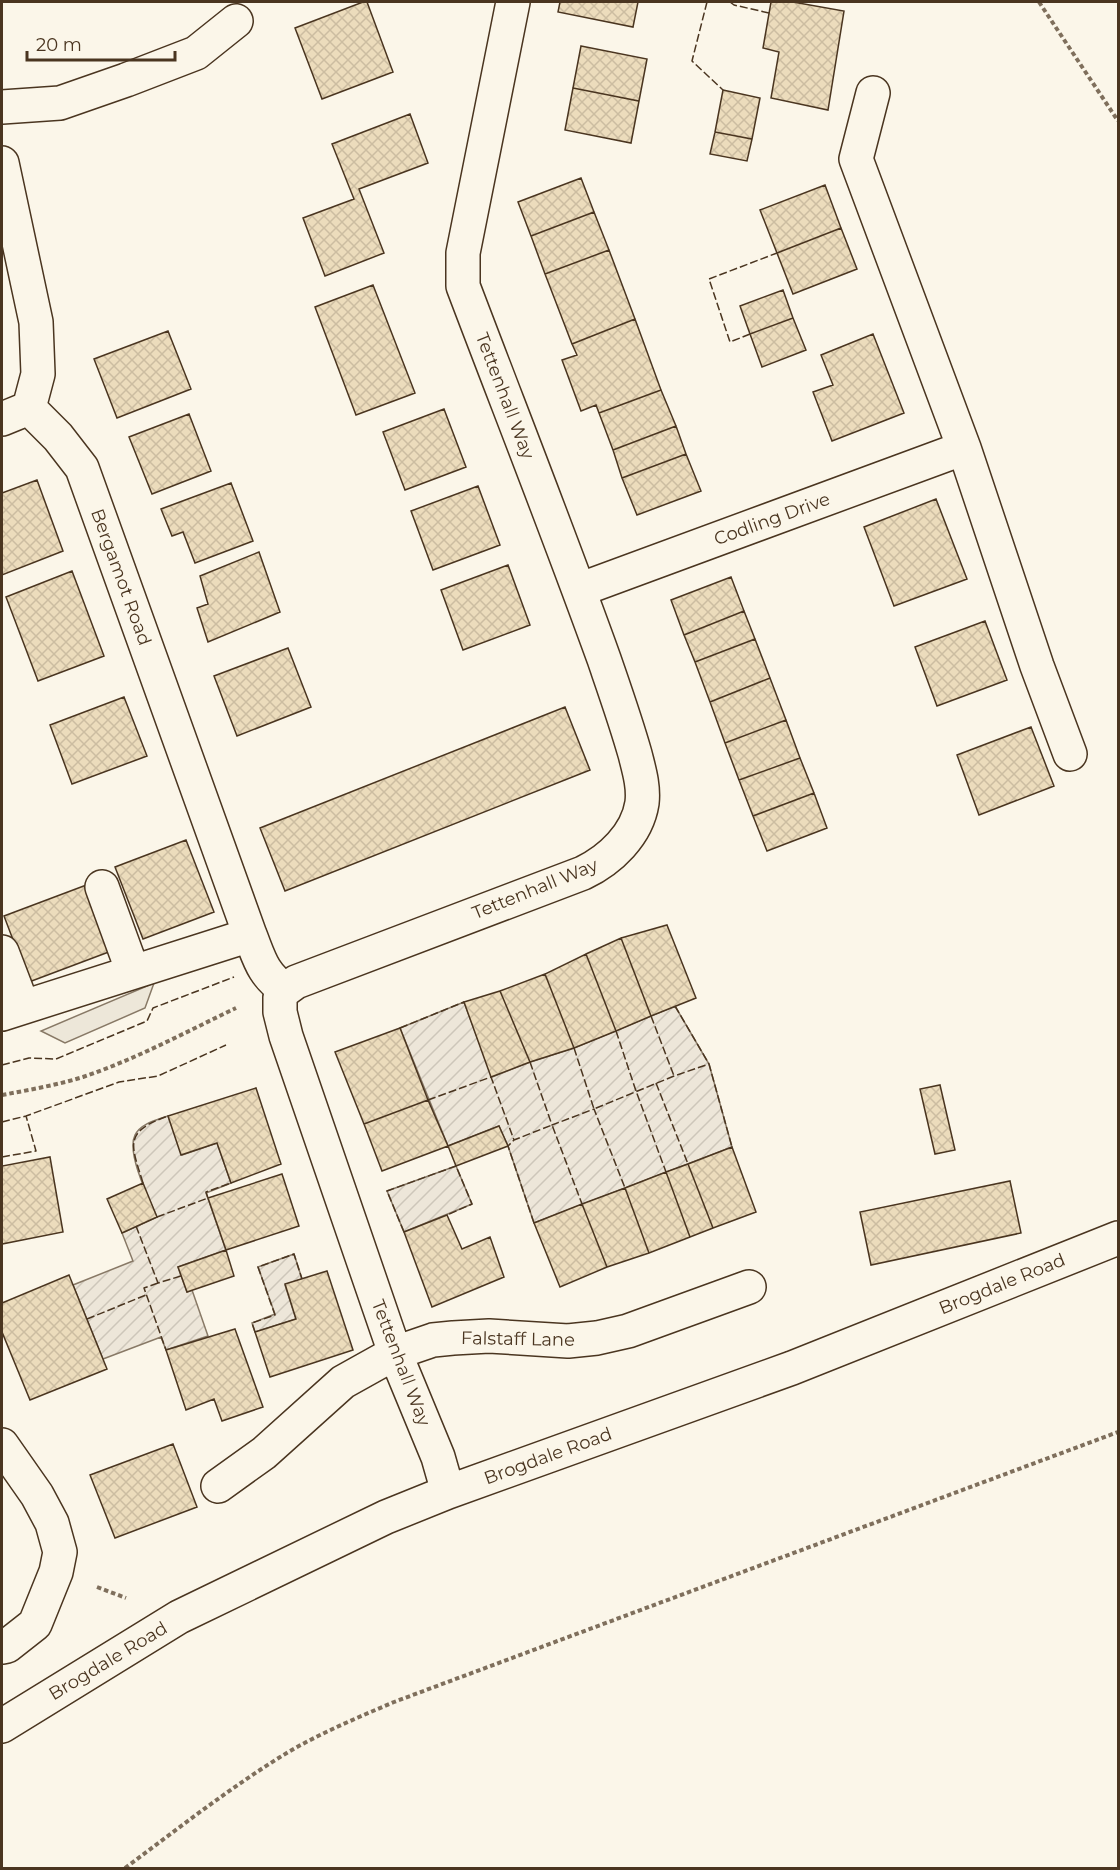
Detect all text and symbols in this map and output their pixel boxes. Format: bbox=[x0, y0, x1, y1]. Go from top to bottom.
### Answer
scale bar bbox=[27, 24, 176, 62]
text: 20 m bbox=[36, 34, 82, 56]
street label: Tettenhall Way bbox=[471, 330, 539, 462]
street label: Codling Drive bbox=[711, 488, 833, 550]
street label: Bergamot Road bbox=[86, 506, 156, 648]
street label: Tettenhall Way bbox=[469, 854, 601, 924]
street label: Brogdale Road bbox=[936, 1249, 1068, 1319]
street label: Tettenhall Way bbox=[367, 1297, 435, 1429]
street label: Falstaff Lane bbox=[461, 1327, 575, 1351]
street label: Brogdale Road bbox=[481, 1423, 615, 1489]
street label: Brogdale Road bbox=[45, 1617, 171, 1705]

